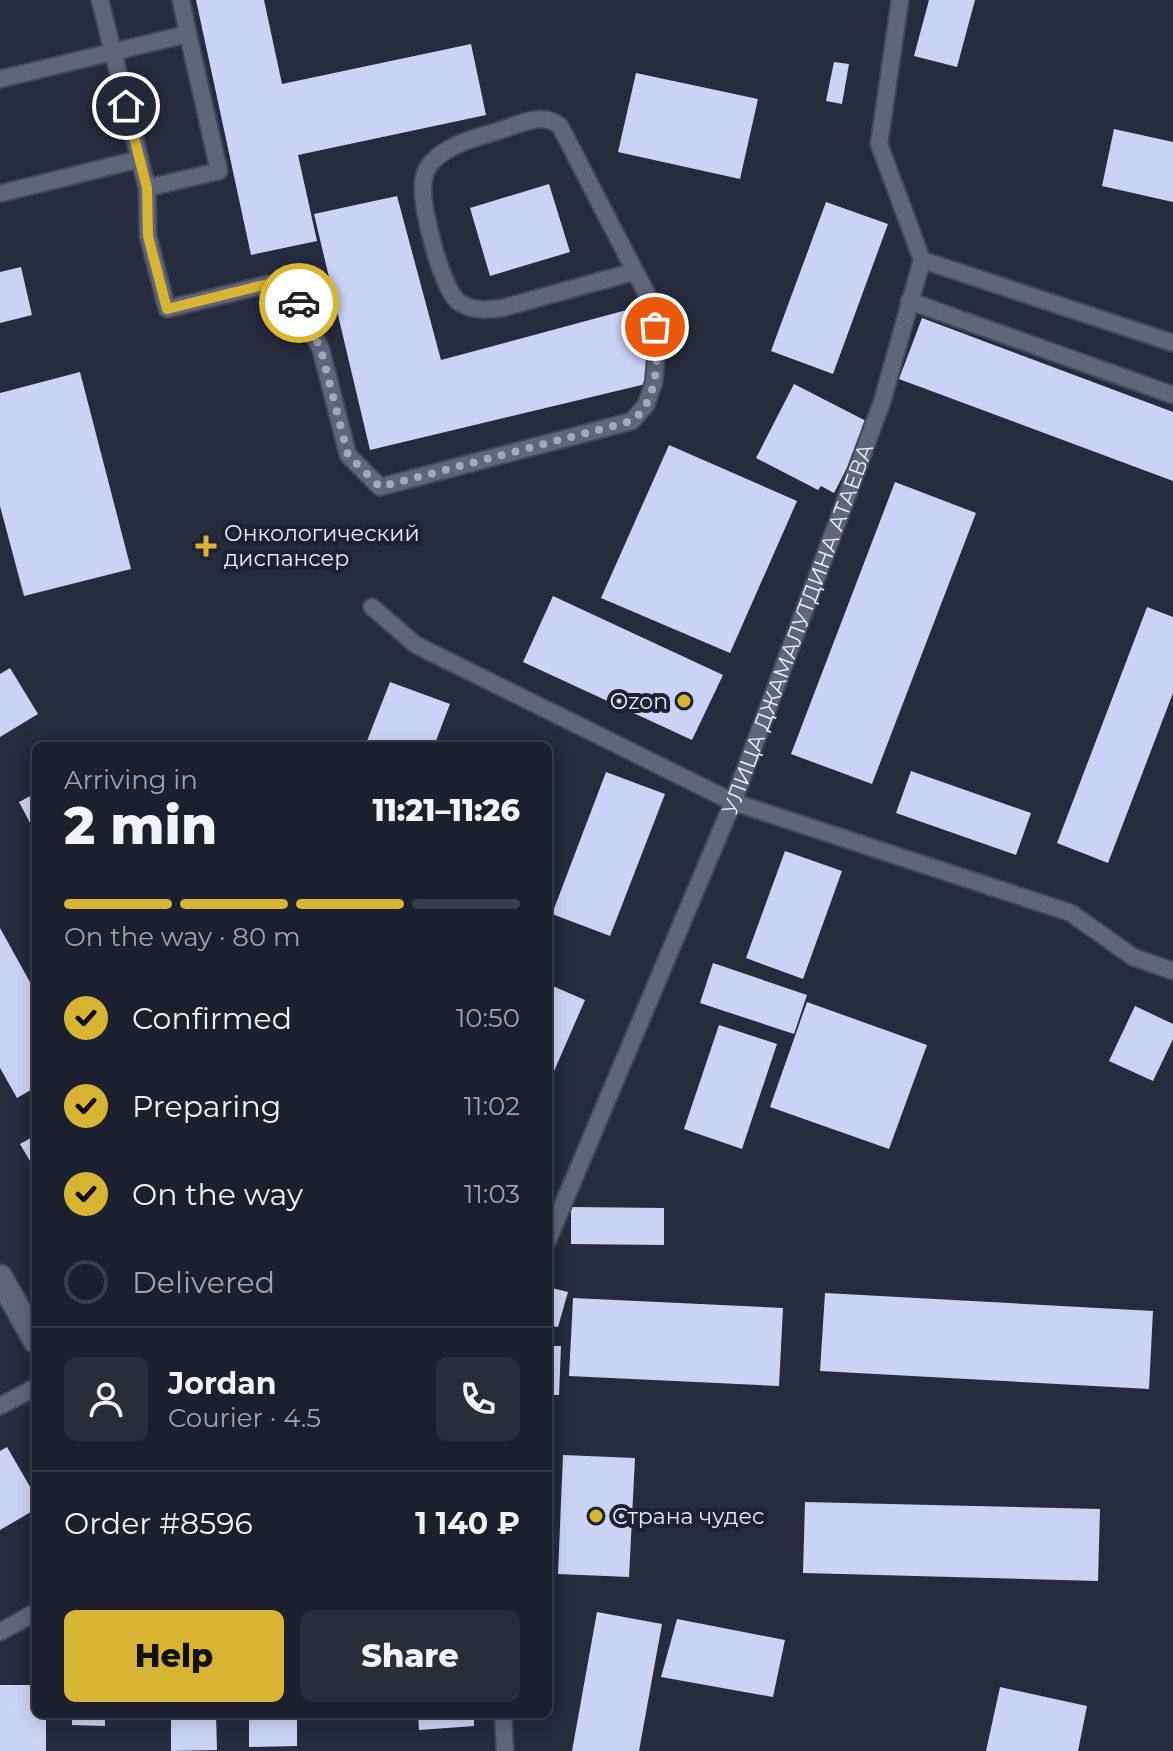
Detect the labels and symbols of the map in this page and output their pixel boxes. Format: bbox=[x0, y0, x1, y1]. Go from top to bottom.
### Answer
pin bbox=[92, 72, 160, 140]
courier bbox=[259, 263, 339, 343]
pin bbox=[621, 293, 689, 361]
street label: УЛИЦА ДЖАМАЛУТДИНА АТАЕВА bbox=[716, 439, 879, 819]
place label: Онкологический диспансер bbox=[224, 520, 420, 572]
marker: Онкологический диспансер bbox=[195, 535, 217, 557]
place label: Ozon bbox=[610, 688, 668, 715]
marker: Ozon bbox=[675, 692, 693, 710]
place label: Страна чудес bbox=[612, 1503, 764, 1530]
marker: Страна чудес bbox=[587, 1507, 605, 1525]

